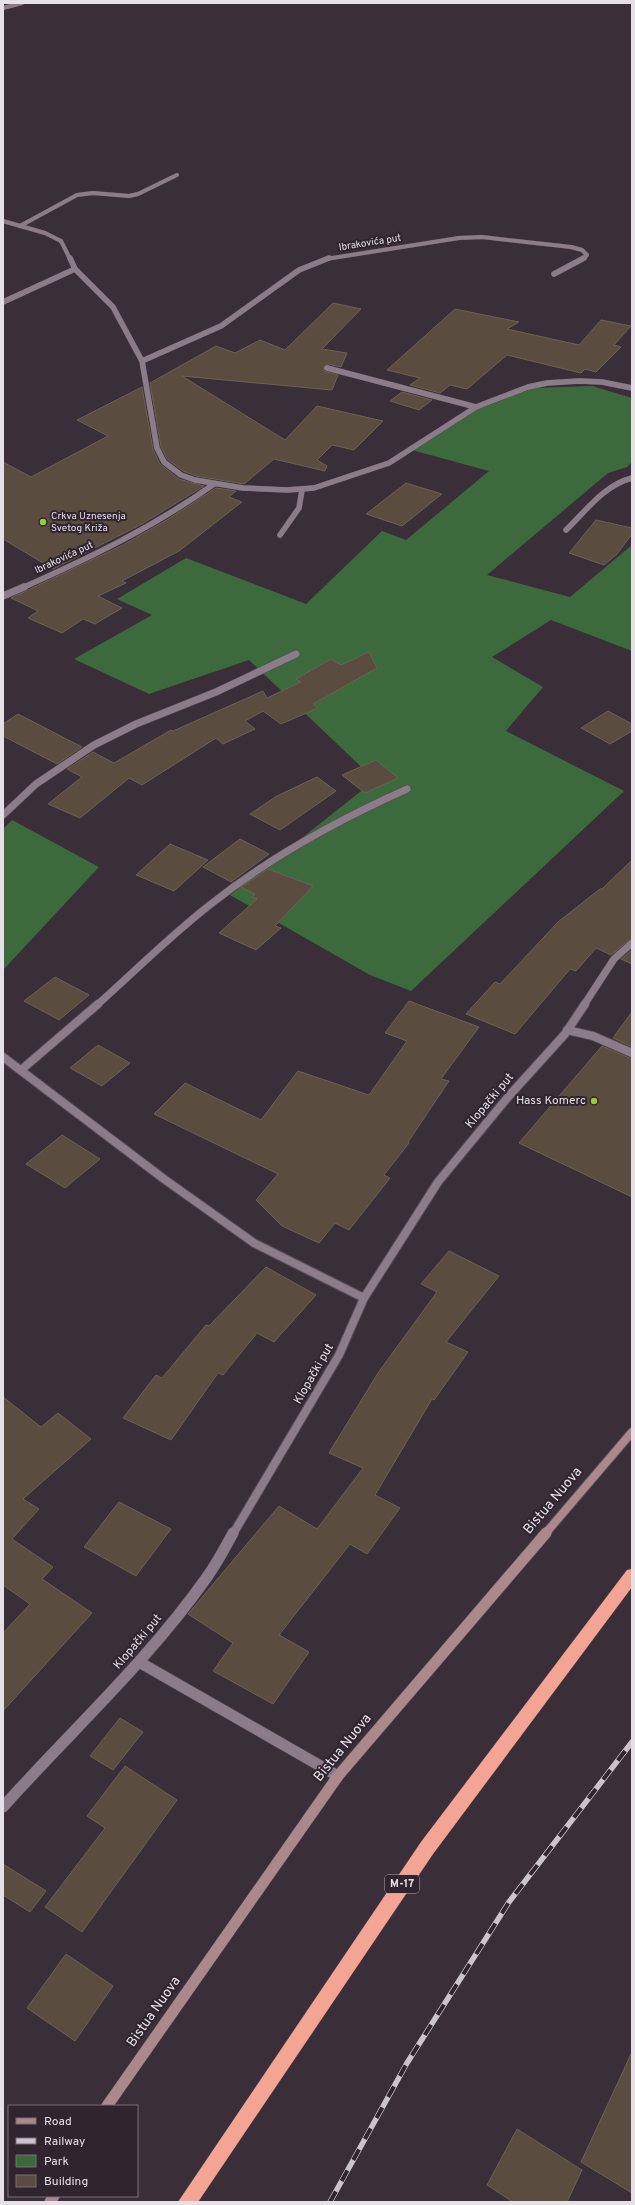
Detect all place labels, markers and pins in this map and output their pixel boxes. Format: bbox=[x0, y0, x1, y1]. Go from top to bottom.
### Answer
place label: Crkva Uznesenja Svetog Križa bbox=[51, 510, 126, 535]
marker: Crkva Uznesenja Svetog Križa bbox=[38, 517, 48, 527]
place label: Hass Komerc bbox=[516, 1093, 586, 1109]
marker: Hass Komerc bbox=[589, 1096, 599, 1106]

